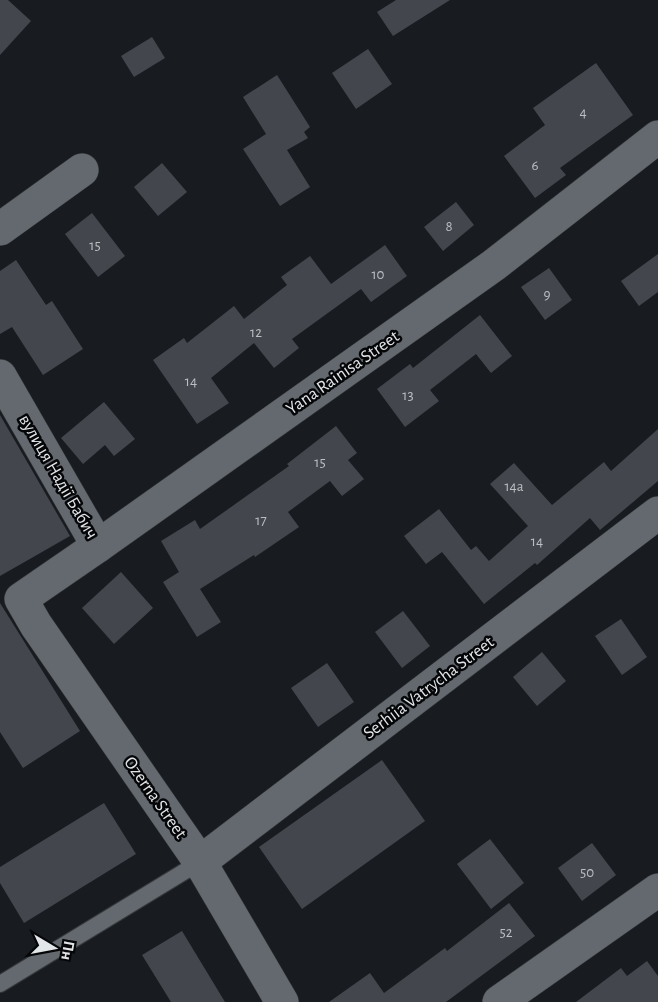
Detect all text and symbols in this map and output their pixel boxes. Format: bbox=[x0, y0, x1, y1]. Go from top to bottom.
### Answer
house number: 4 bbox=[579, 105, 587, 120]
house number: 6 bbox=[531, 158, 539, 173]
house number: 8 bbox=[445, 219, 453, 234]
house number: 15 bbox=[89, 238, 101, 253]
house number: 10 bbox=[371, 267, 385, 282]
house number: 9 bbox=[543, 287, 551, 302]
house number: 12 bbox=[250, 325, 262, 340]
street label: Yana Rainisa Street bbox=[283, 327, 403, 419]
house number: 14 bbox=[185, 374, 197, 389]
house number: 13 bbox=[402, 388, 414, 403]
street label: вулиця Надії Бабич bbox=[15, 411, 102, 542]
house number: 15 bbox=[314, 455, 326, 470]
house number: 14а bbox=[504, 479, 524, 494]
house number: 17 bbox=[255, 513, 267, 528]
house number: 14 bbox=[531, 534, 543, 549]
street label: Serhiia Vatrycha Street bbox=[360, 633, 498, 743]
street label: Ozerna Street bbox=[120, 754, 190, 843]
house number: 50 bbox=[580, 865, 594, 880]
north arrow bbox=[24, 918, 84, 978]
house number: 52 bbox=[499, 925, 513, 940]
text: Пн bbox=[58, 939, 77, 961]

